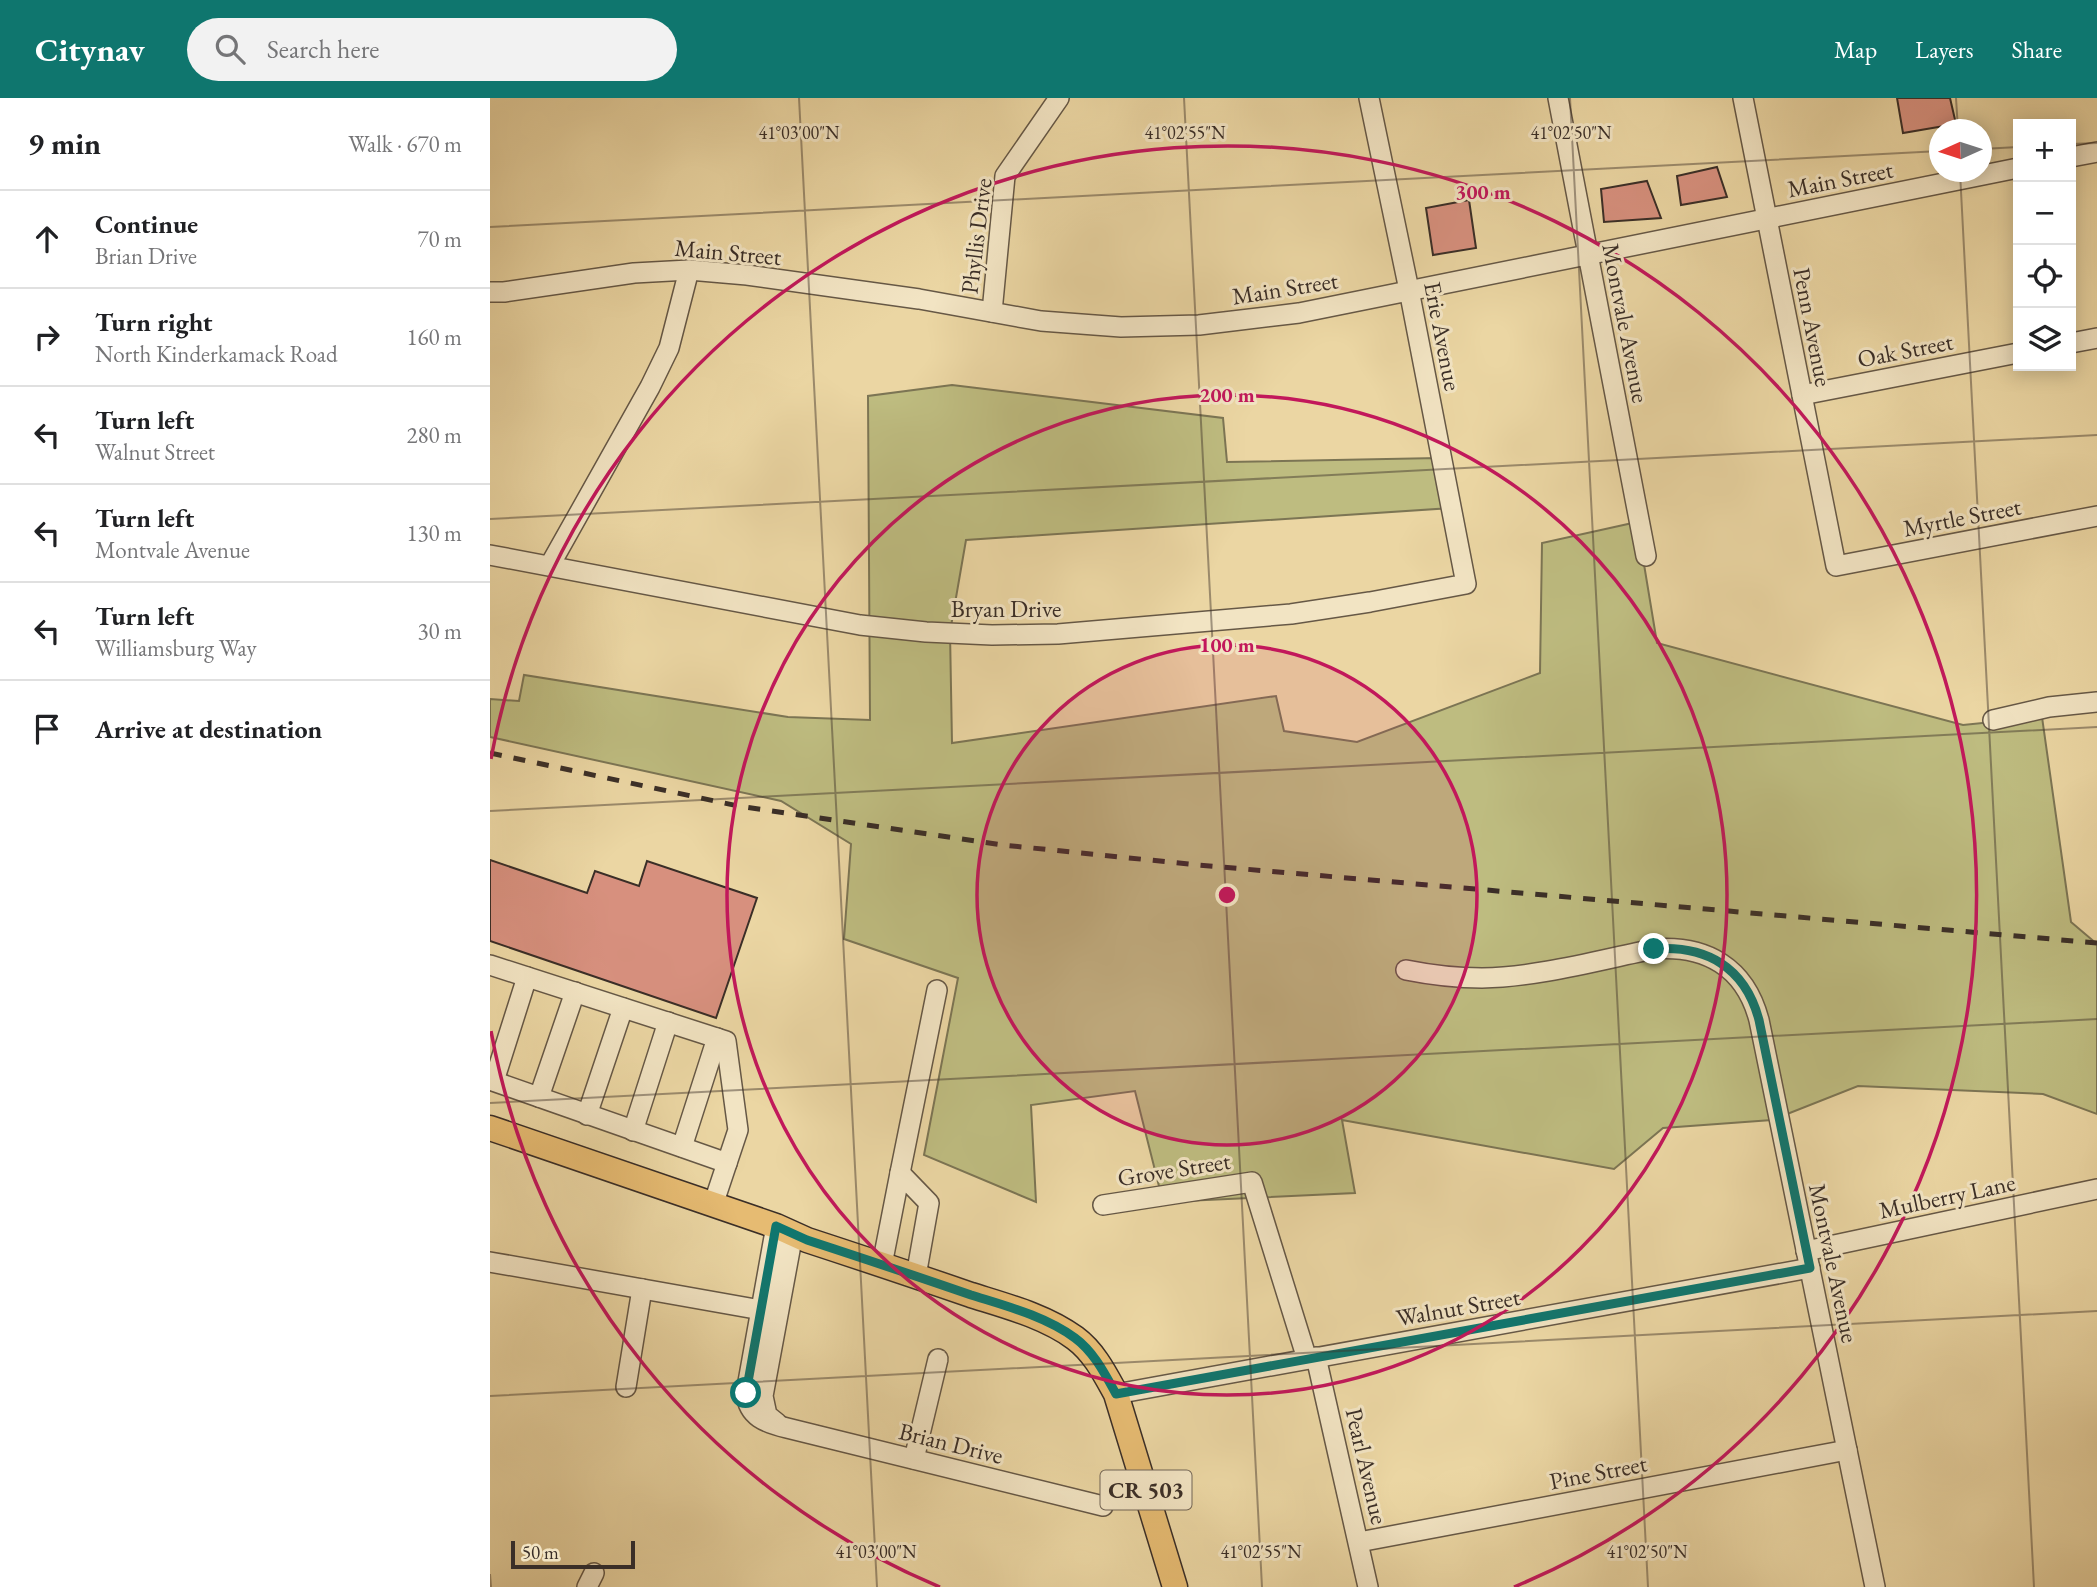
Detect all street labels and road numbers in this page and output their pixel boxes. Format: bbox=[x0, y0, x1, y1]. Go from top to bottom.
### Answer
street label: Main Street bbox=[1785, 154, 1896, 204]
street label: Phyllis Drive bbox=[954, 176, 998, 296]
street label: Main Street bbox=[673, 232, 783, 272]
street label: Montvale Avenue bbox=[1595, 241, 1657, 405]
street label: Main Street bbox=[1230, 264, 1341, 312]
street label: Penn Avenue bbox=[1786, 265, 1840, 389]
street label: Erie Avenue bbox=[1417, 279, 1469, 393]
street label: Oak Street bbox=[1855, 325, 1956, 374]
street label: Myrtle Street bbox=[1900, 490, 2024, 544]
street label: Bryan Drive bbox=[951, 593, 1061, 624]
street label: Grove Street bbox=[1115, 1145, 1233, 1193]
street label: Mulberry Lane bbox=[1876, 1166, 2018, 1226]
street label: Montvale Avenue bbox=[1802, 1181, 1866, 1345]
street label: Walnut Street bbox=[1394, 1281, 1523, 1333]
street label: Pearl Avenue bbox=[1339, 1405, 1395, 1527]
street label: Brian Drive bbox=[896, 1415, 1006, 1471]
street label: Pine Street bbox=[1547, 1447, 1650, 1497]
road number: CR 503 bbox=[1100, 1470, 1192, 1510]

